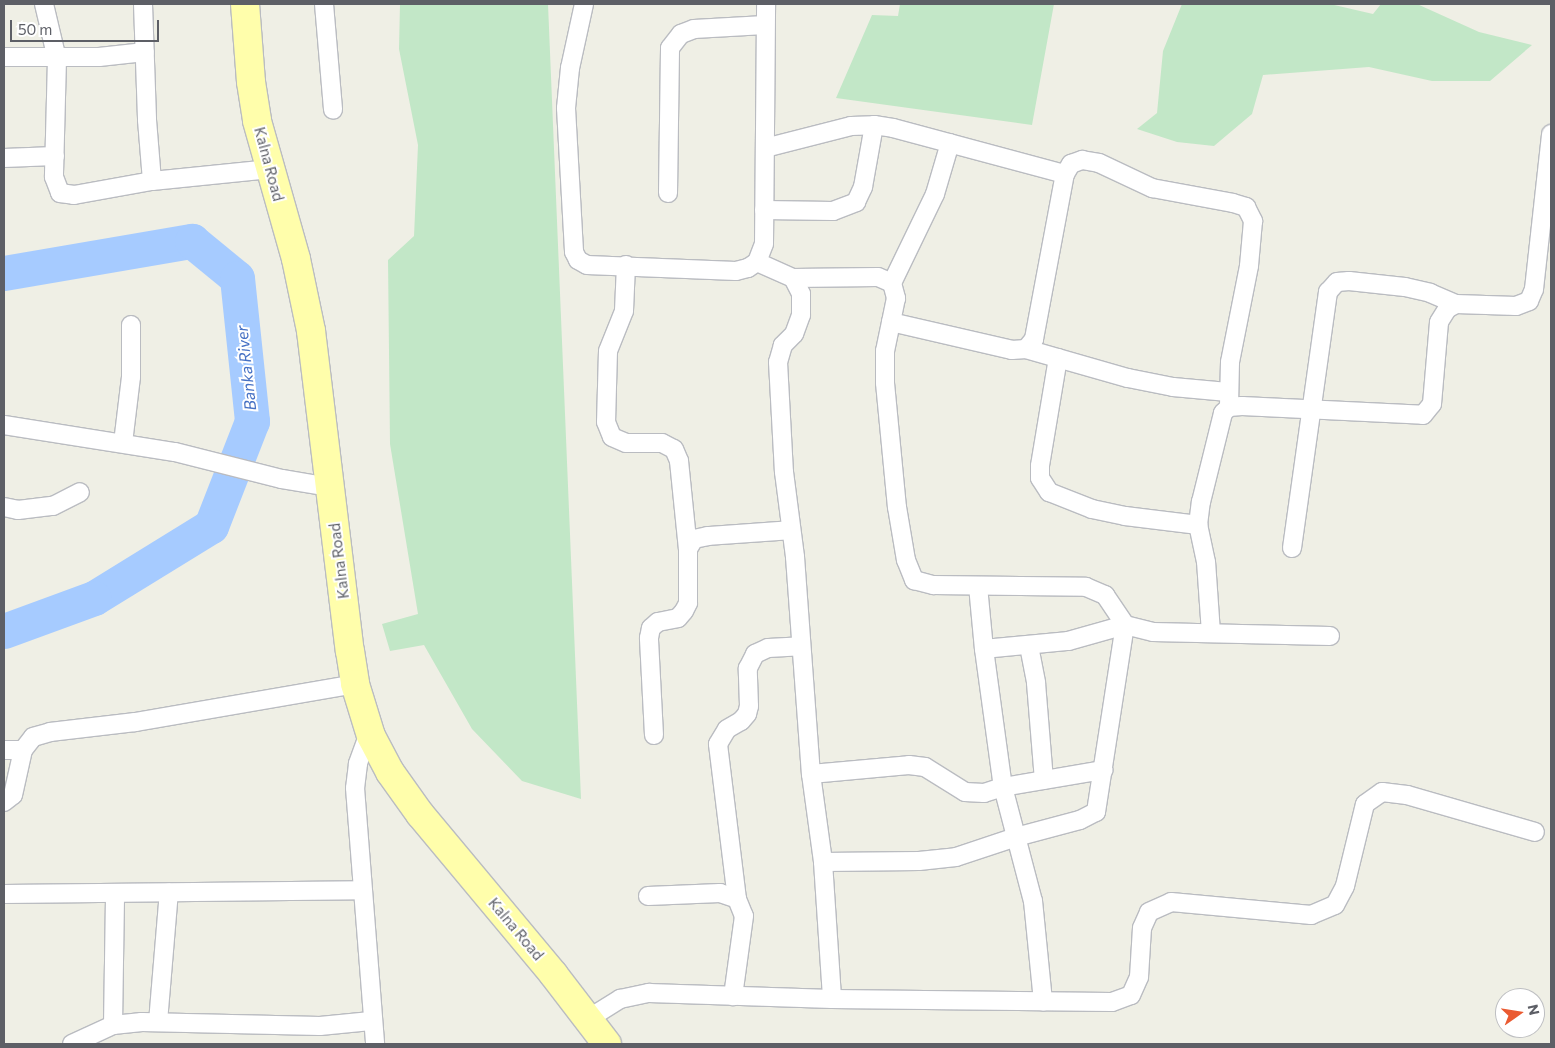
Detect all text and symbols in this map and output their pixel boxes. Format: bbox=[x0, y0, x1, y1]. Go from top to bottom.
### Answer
scale bar bbox=[12, 10, 161, 42]
text: 50 m bbox=[18, 20, 52, 38]
street label: Kalna Road bbox=[250, 125, 288, 203]
water label: Banka River bbox=[232, 324, 260, 412]
street label: Kalna Road bbox=[325, 522, 353, 600]
street label: Kalna Road bbox=[485, 894, 547, 964]
north arrow bbox=[1495, 988, 1545, 1038]
text: N bbox=[1525, 1003, 1544, 1017]

